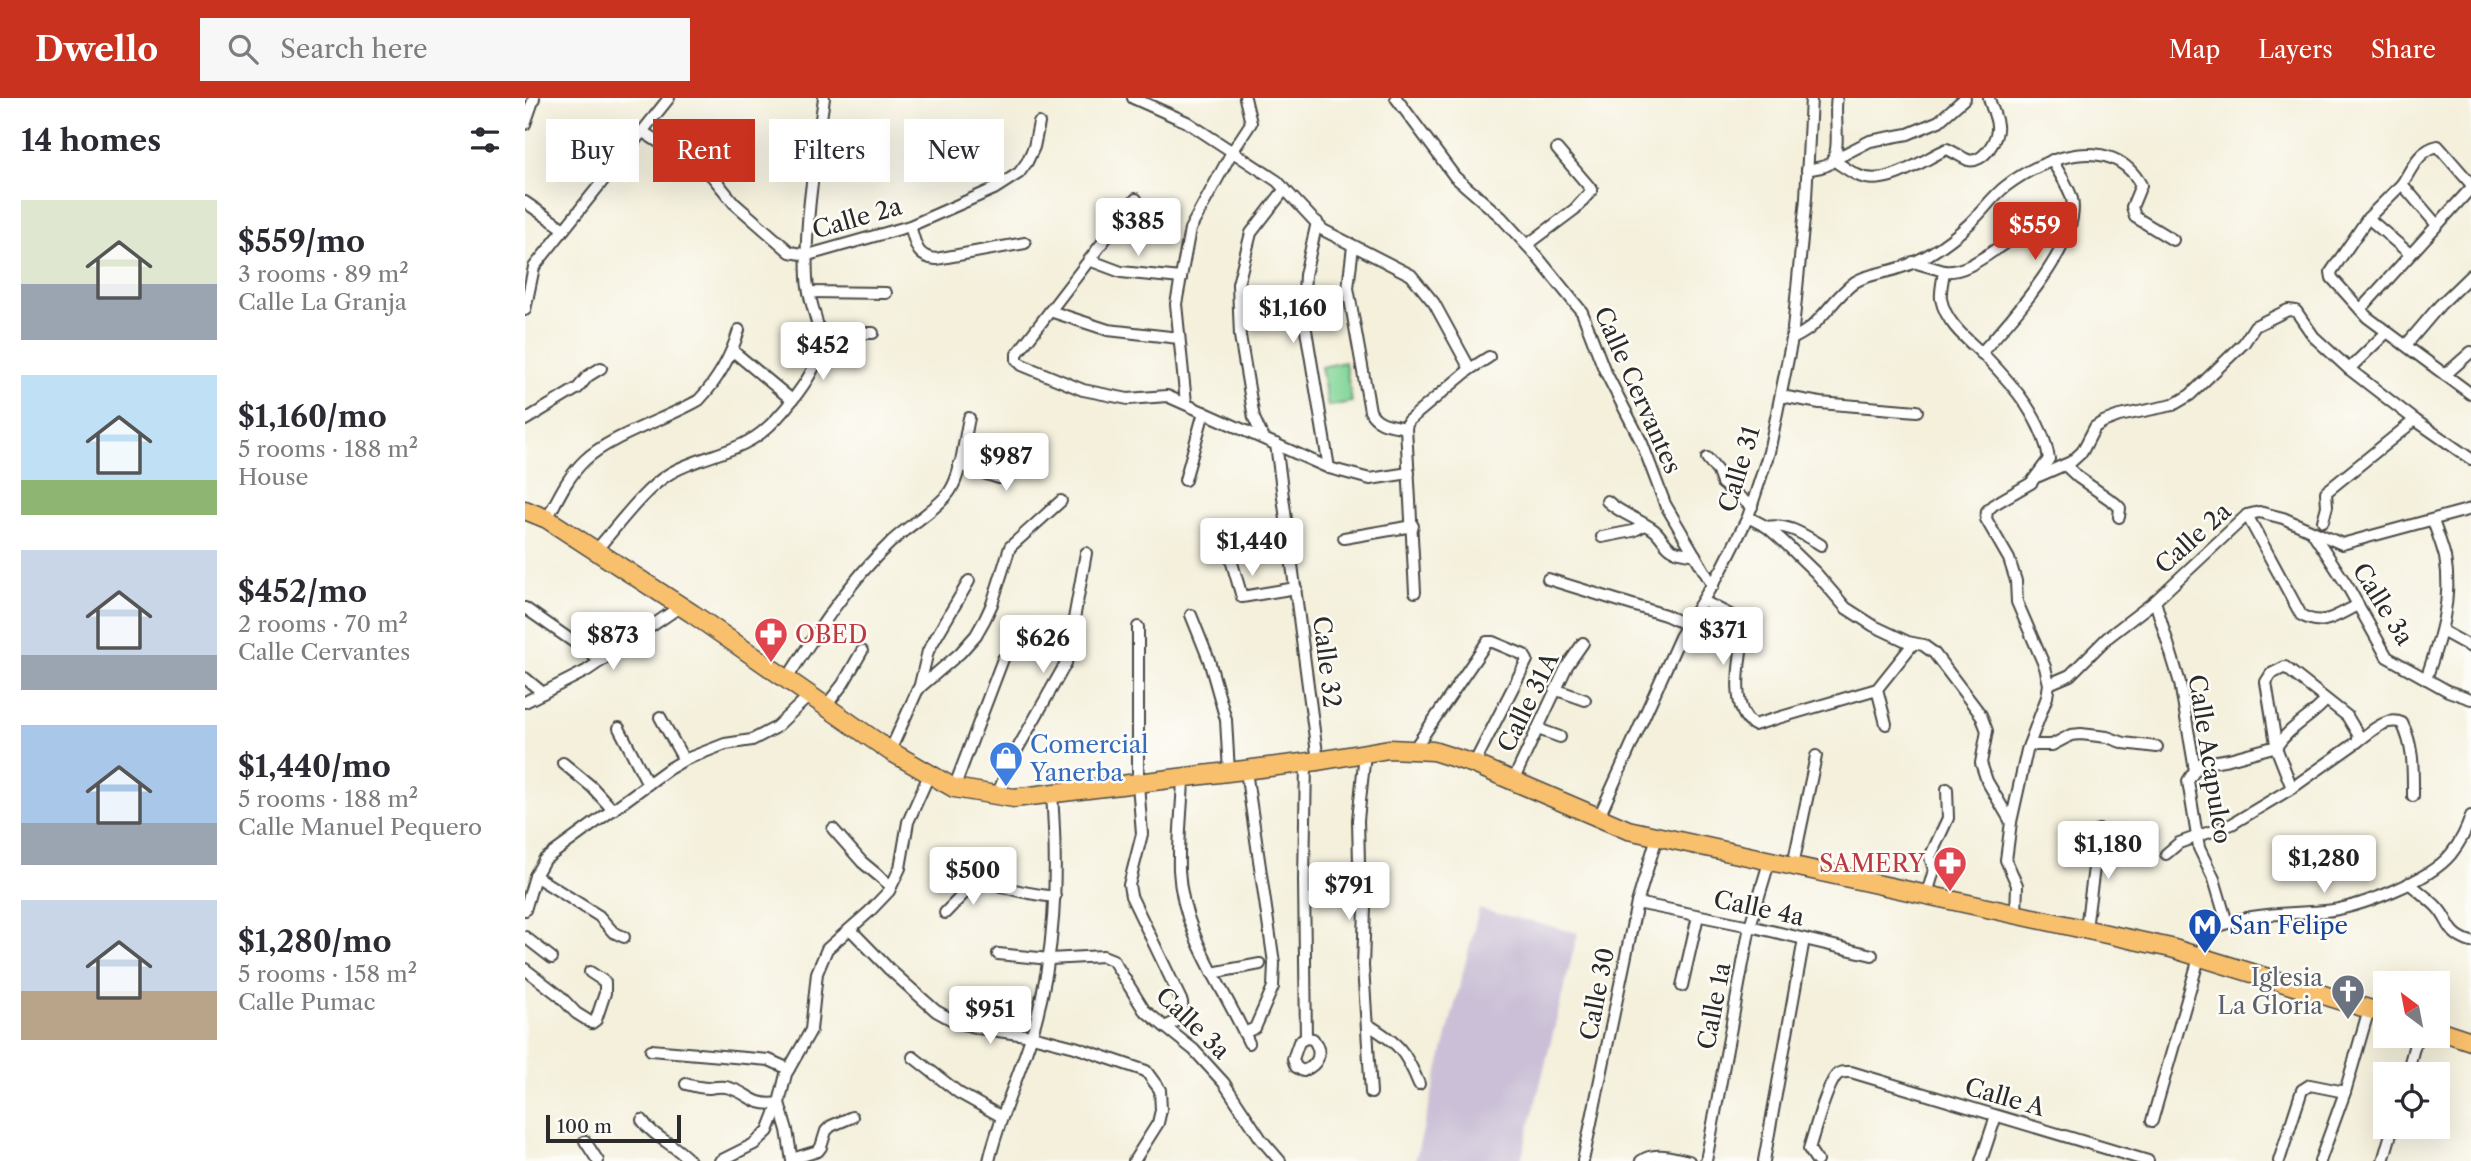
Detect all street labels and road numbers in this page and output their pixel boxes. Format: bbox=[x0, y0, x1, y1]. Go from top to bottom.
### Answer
street label: Calle 2a bbox=[809, 191, 905, 245]
street label: Calle Cervantes bbox=[1588, 302, 1688, 478]
street label: Calle 31 bbox=[1712, 422, 1766, 516]
street label: Calle 2a bbox=[2149, 496, 2237, 579]
street label: Calle 3a bbox=[2347, 558, 2420, 651]
street label: Calle 32 bbox=[1307, 614, 1347, 710]
street label: Calle 31A bbox=[1491, 646, 1565, 757]
street label: Calle Acapulco bbox=[2182, 672, 2238, 846]
street label: Calle 4a bbox=[1711, 884, 1807, 932]
street label: Calle 30 bbox=[1574, 945, 1620, 1043]
street label: Calle 1a bbox=[1691, 960, 1737, 1052]
street label: Calle 3a bbox=[1150, 981, 1236, 1065]
street label: Calle A bbox=[1962, 1072, 2050, 1123]

